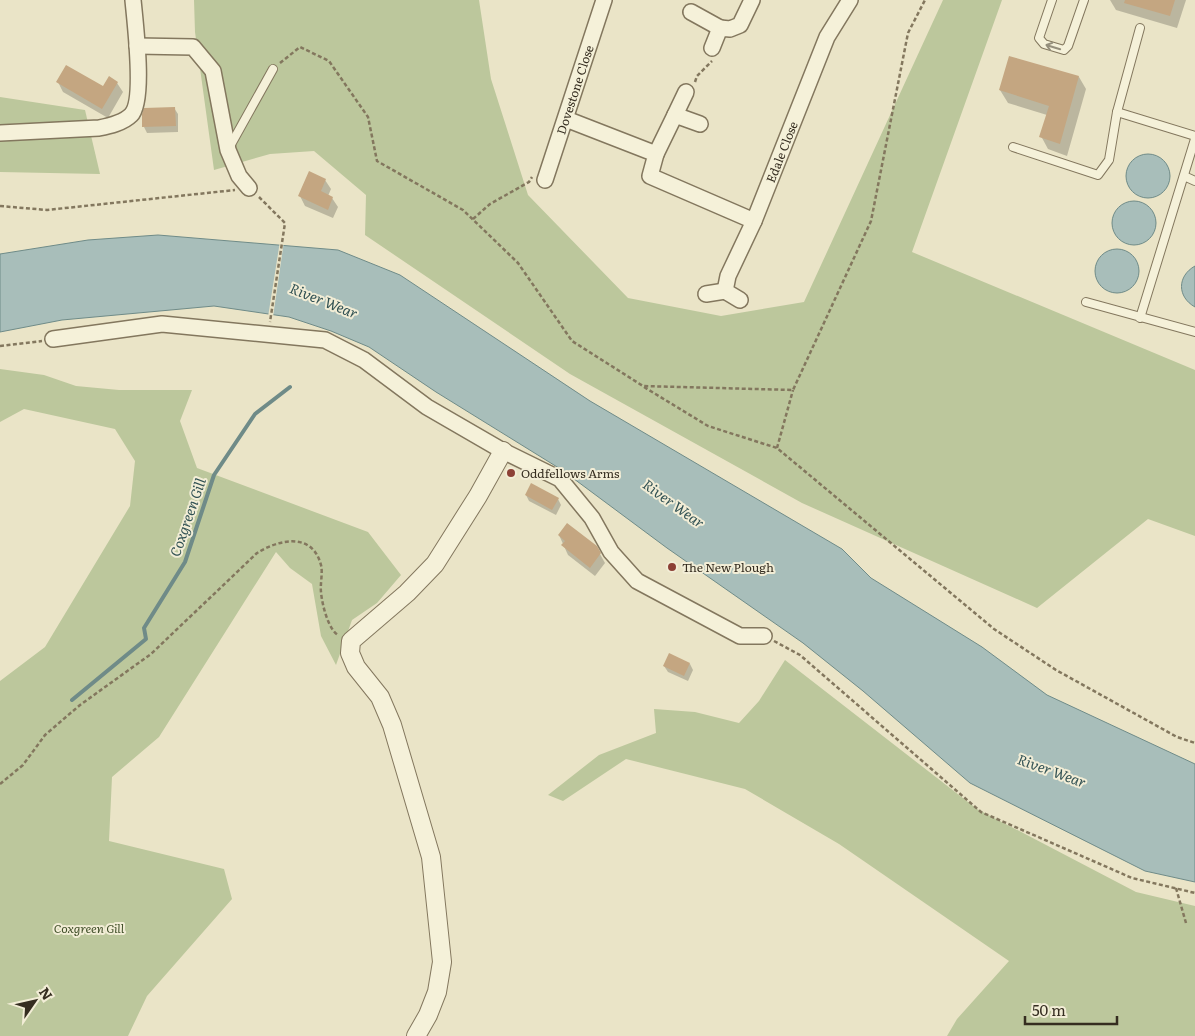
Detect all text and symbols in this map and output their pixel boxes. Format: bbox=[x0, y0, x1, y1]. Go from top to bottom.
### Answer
one-way arrow bbox=[1046, 42, 1062, 51]
street label: Dovestone Close bbox=[552, 43, 598, 137]
street label: Edale Close bbox=[761, 118, 802, 185]
water label: River Wear bbox=[287, 277, 361, 323]
place label: Oddfellows Arms bbox=[521, 464, 620, 482]
marker: Oddfellows Arms bbox=[505, 467, 517, 479]
water label: River Wear bbox=[639, 474, 709, 532]
water label: Coxgreen Gill bbox=[164, 475, 210, 559]
place label: The New Plough bbox=[682, 558, 774, 576]
marker: The New Plough bbox=[666, 561, 678, 573]
water label: River Wear bbox=[1015, 748, 1090, 792]
park label: Coxgreen Gill bbox=[54, 919, 125, 937]
north arrow bbox=[10, 976, 60, 1026]
text: N bbox=[35, 983, 58, 1004]
scale bar bbox=[1025, 994, 1118, 1026]
text: 50 m bbox=[1032, 998, 1066, 1021]

